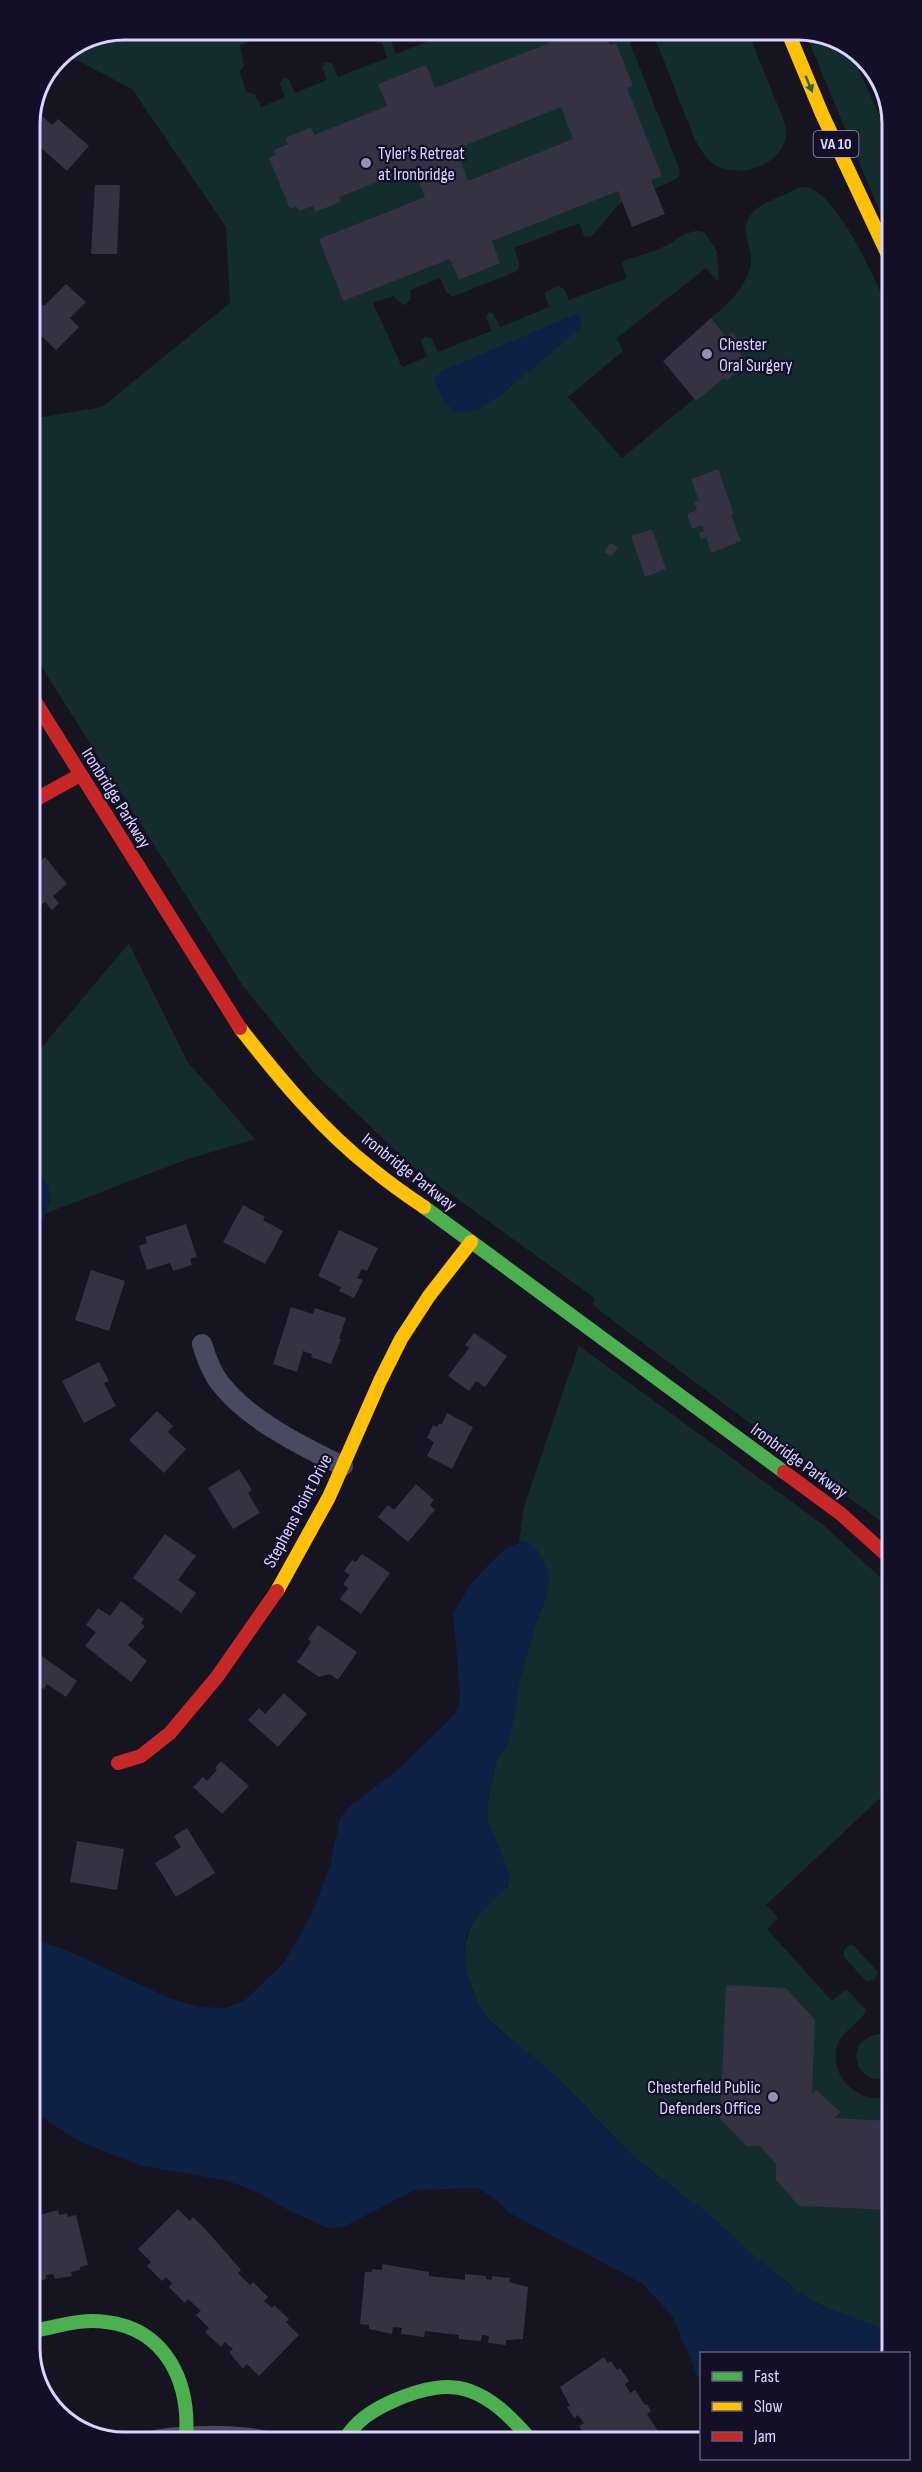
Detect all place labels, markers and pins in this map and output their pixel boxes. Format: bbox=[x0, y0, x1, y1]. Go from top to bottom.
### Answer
place label: Tyler's Retreat at Ironbridge bbox=[378, 143, 465, 185]
marker: Tyler's Retreat at Ironbridge bbox=[359, 156, 373, 170]
place label: Chester Oral Surgery bbox=[719, 334, 792, 376]
marker: Chester Oral Surgery bbox=[700, 347, 714, 361]
place label: Chesterfield Public Defenders Office bbox=[647, 2077, 761, 2119]
marker: Chesterfield Public Defenders Office bbox=[766, 2090, 780, 2104]

